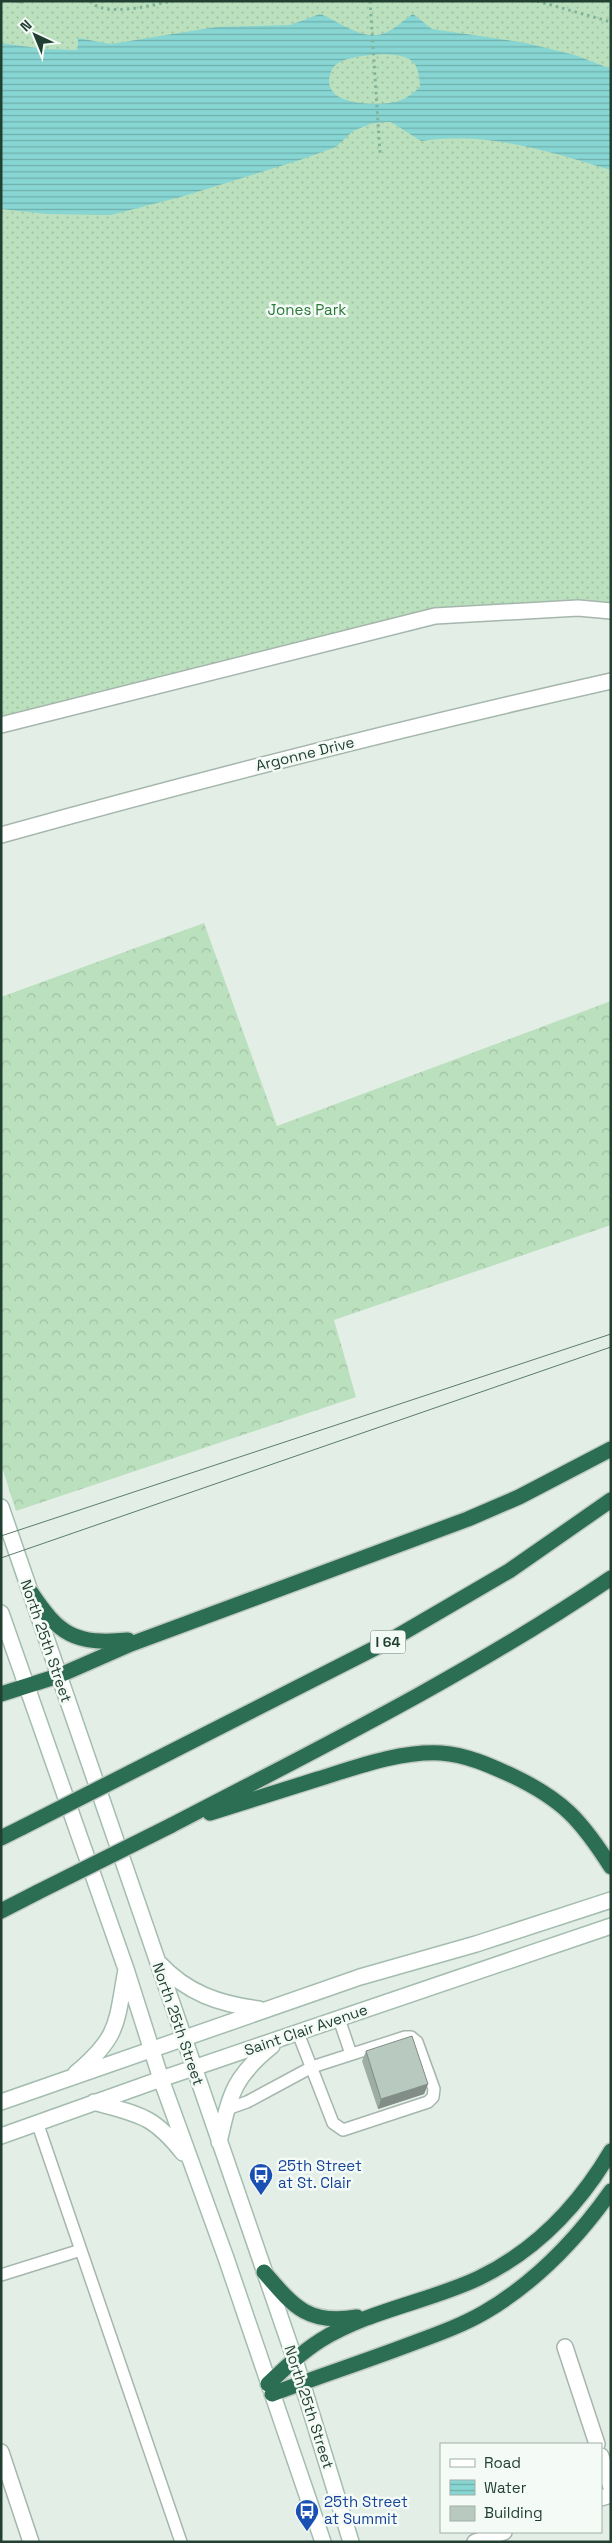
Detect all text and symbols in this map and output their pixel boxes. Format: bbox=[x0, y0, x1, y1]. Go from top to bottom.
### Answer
north arrow bbox=[10, 10, 60, 60]
text: N bbox=[16, 16, 36, 35]
park label: Jones Park bbox=[268, 300, 346, 319]
street label: Argonne Drive bbox=[254, 732, 356, 775]
street label: North 25th Street bbox=[17, 1577, 76, 1705]
road number: I 64 bbox=[370, 1630, 406, 1654]
street label: North 25th Street bbox=[149, 1960, 208, 2088]
street label: Saint Clair Avenue bbox=[242, 1999, 370, 2060]
place label: 25th Street at St. Clair bbox=[278, 2156, 362, 2192]
bus stop icon: 25th Street at St. Clair bbox=[248, 2162, 274, 2196]
street label: North 25th Street bbox=[281, 2343, 338, 2471]
legend bbox=[440, 2443, 602, 2533]
text: Road bbox=[484, 2453, 521, 2472]
text: Water bbox=[484, 2478, 527, 2497]
place label: 25th Street at Summit bbox=[324, 2492, 408, 2528]
bus stop icon: 25th Street at Summit bbox=[294, 2498, 320, 2532]
text: Building bbox=[484, 2503, 543, 2522]

